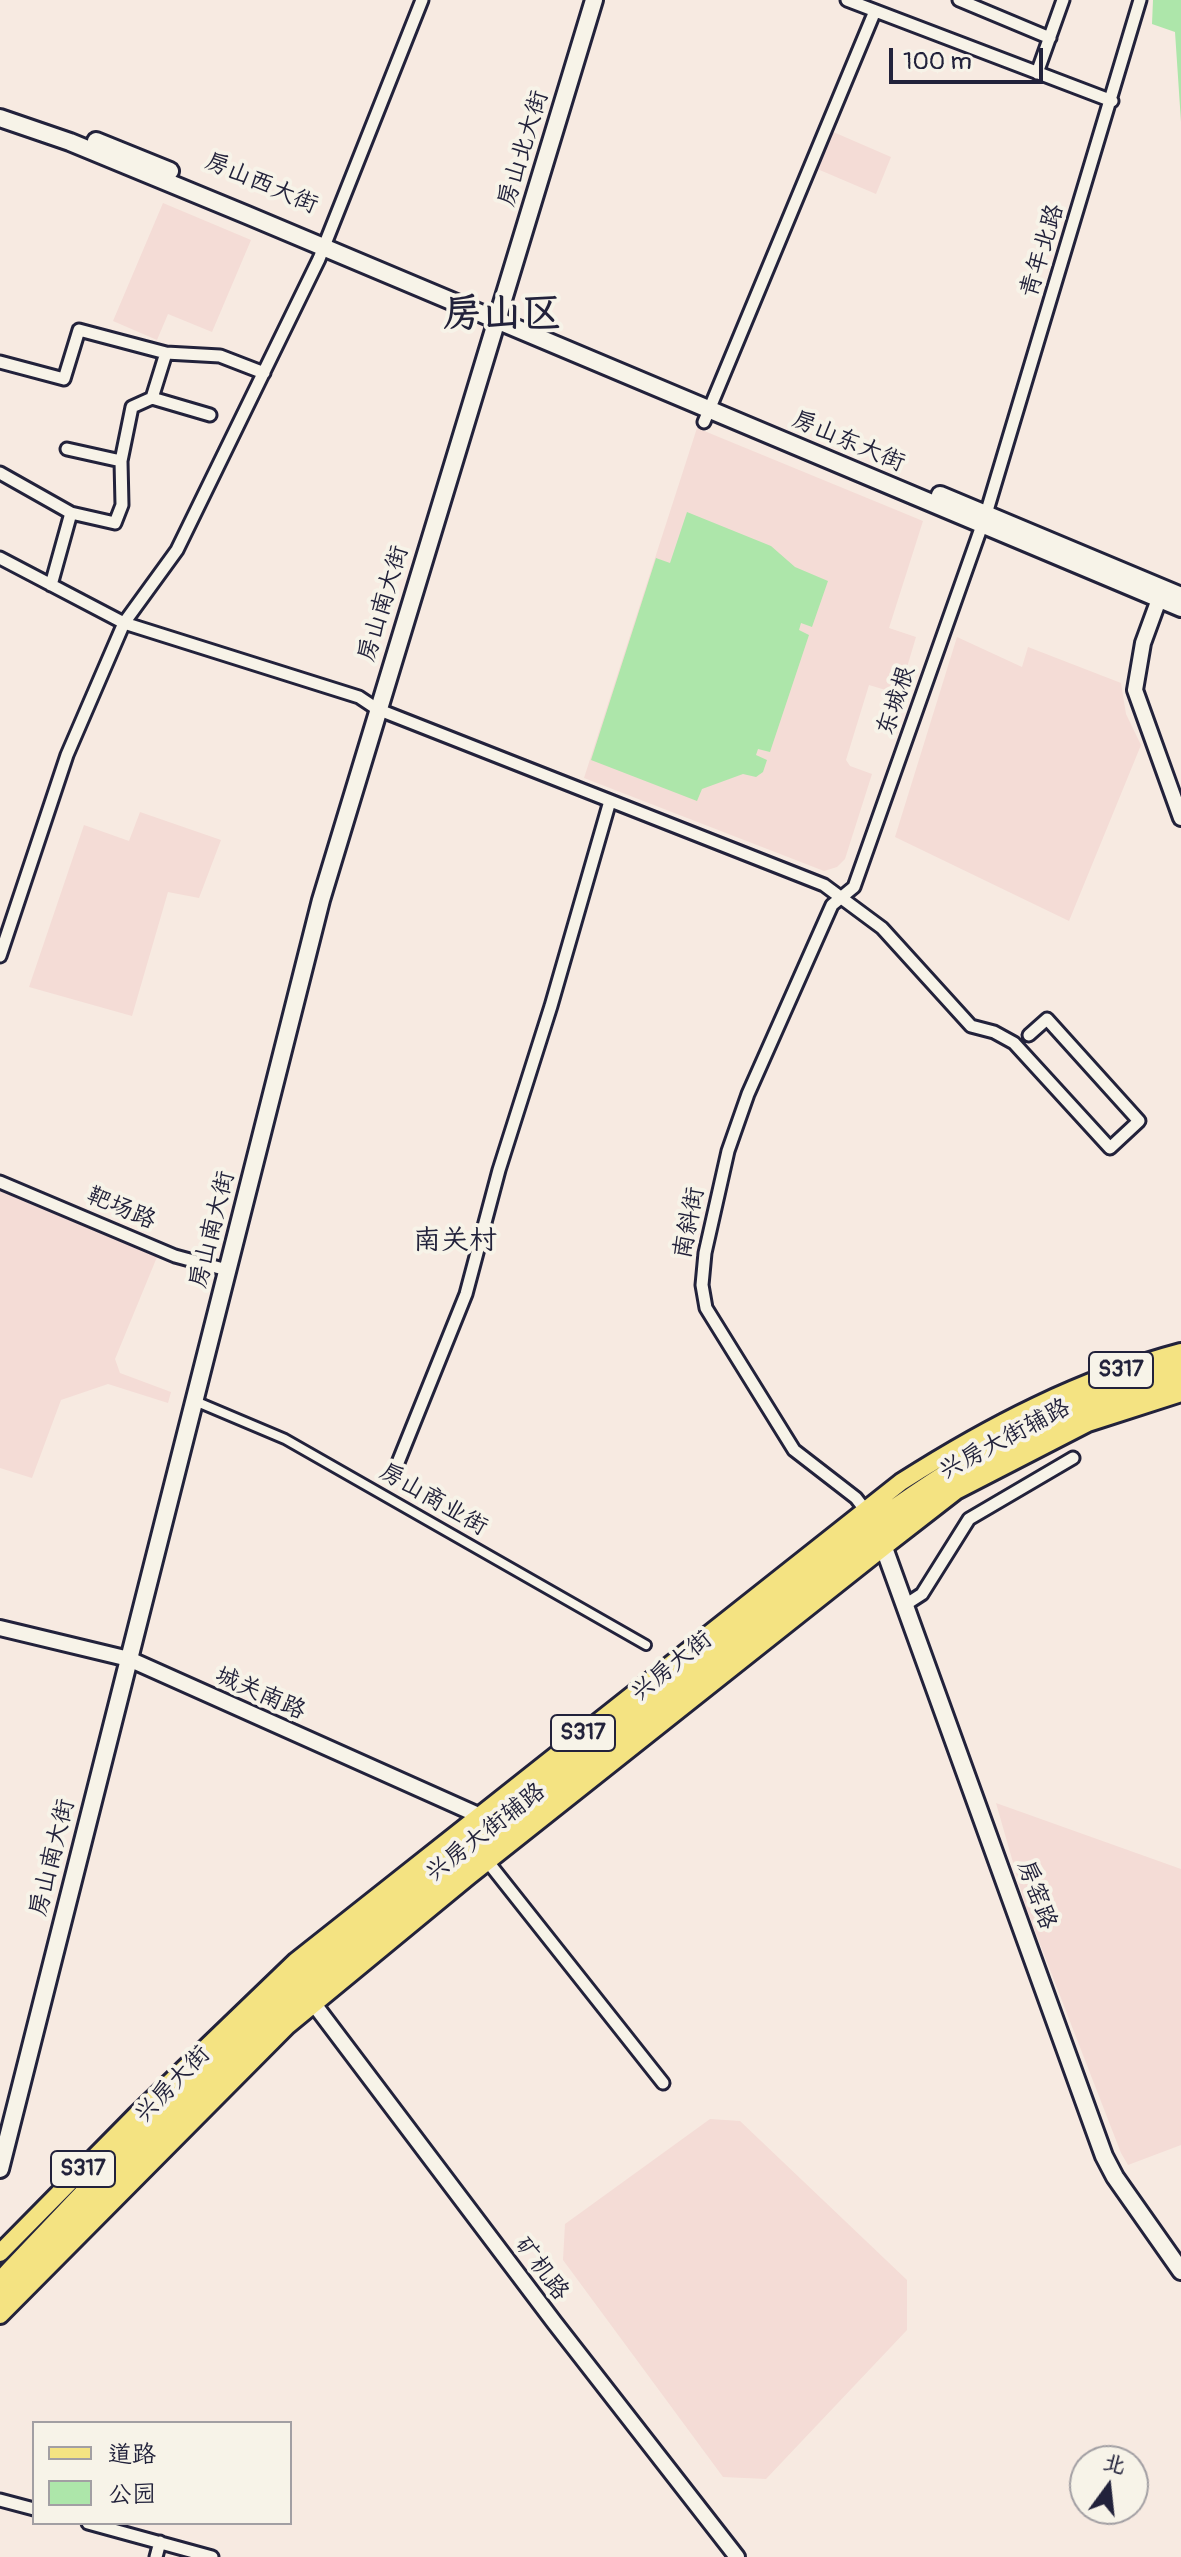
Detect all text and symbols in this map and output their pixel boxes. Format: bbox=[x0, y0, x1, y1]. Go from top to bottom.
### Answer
scale bar bbox=[893, 32, 1047, 82]
text: 100 m bbox=[903, 47, 972, 76]
street label: 房山北大街 bbox=[493, 87, 555, 211]
street label: 房山西大街 bbox=[200, 147, 322, 221]
street label: 青年北路 bbox=[1015, 201, 1071, 301]
district label: 房山区 bbox=[442, 292, 562, 340]
street label: 房山东大街 bbox=[787, 405, 909, 479]
street label: 房山南大街 bbox=[353, 542, 415, 666]
street label: 东城根 bbox=[872, 662, 922, 740]
street label: 房山南大街 bbox=[185, 1168, 241, 1292]
street label: 靶场路 bbox=[82, 1182, 160, 1236]
street label: 南斜街 bbox=[669, 1185, 711, 1261]
district label: 南关村 bbox=[413, 1225, 497, 1259]
road number: S317 bbox=[1089, 1352, 1153, 1388]
street label: 兴房大街辅路 bbox=[935, 1393, 1075, 1487]
street label: 房山商业街 bbox=[374, 1458, 492, 1542]
street label: 兴房大街 bbox=[626, 1626, 718, 1708]
street label: 城关南路 bbox=[210, 1661, 310, 1727]
road number: S317 bbox=[551, 1715, 615, 1751]
street label: 兴房大街辅路 bbox=[420, 1777, 552, 1889]
street label: 房山南大街 bbox=[25, 1796, 81, 1920]
street label: 房窑路 bbox=[1010, 1856, 1062, 1934]
street label: 兴房大街 bbox=[129, 2040, 217, 2130]
road number: S317 bbox=[51, 2151, 115, 2187]
street label: 矿机路 bbox=[508, 2232, 574, 2306]
legend bbox=[32, 2421, 292, 2525]
text: 道路 bbox=[108, 2440, 156, 2469]
north arrow bbox=[1069, 2445, 1149, 2525]
text: 北 bbox=[1100, 2447, 1129, 2480]
text: 公园 bbox=[108, 2480, 156, 2509]

